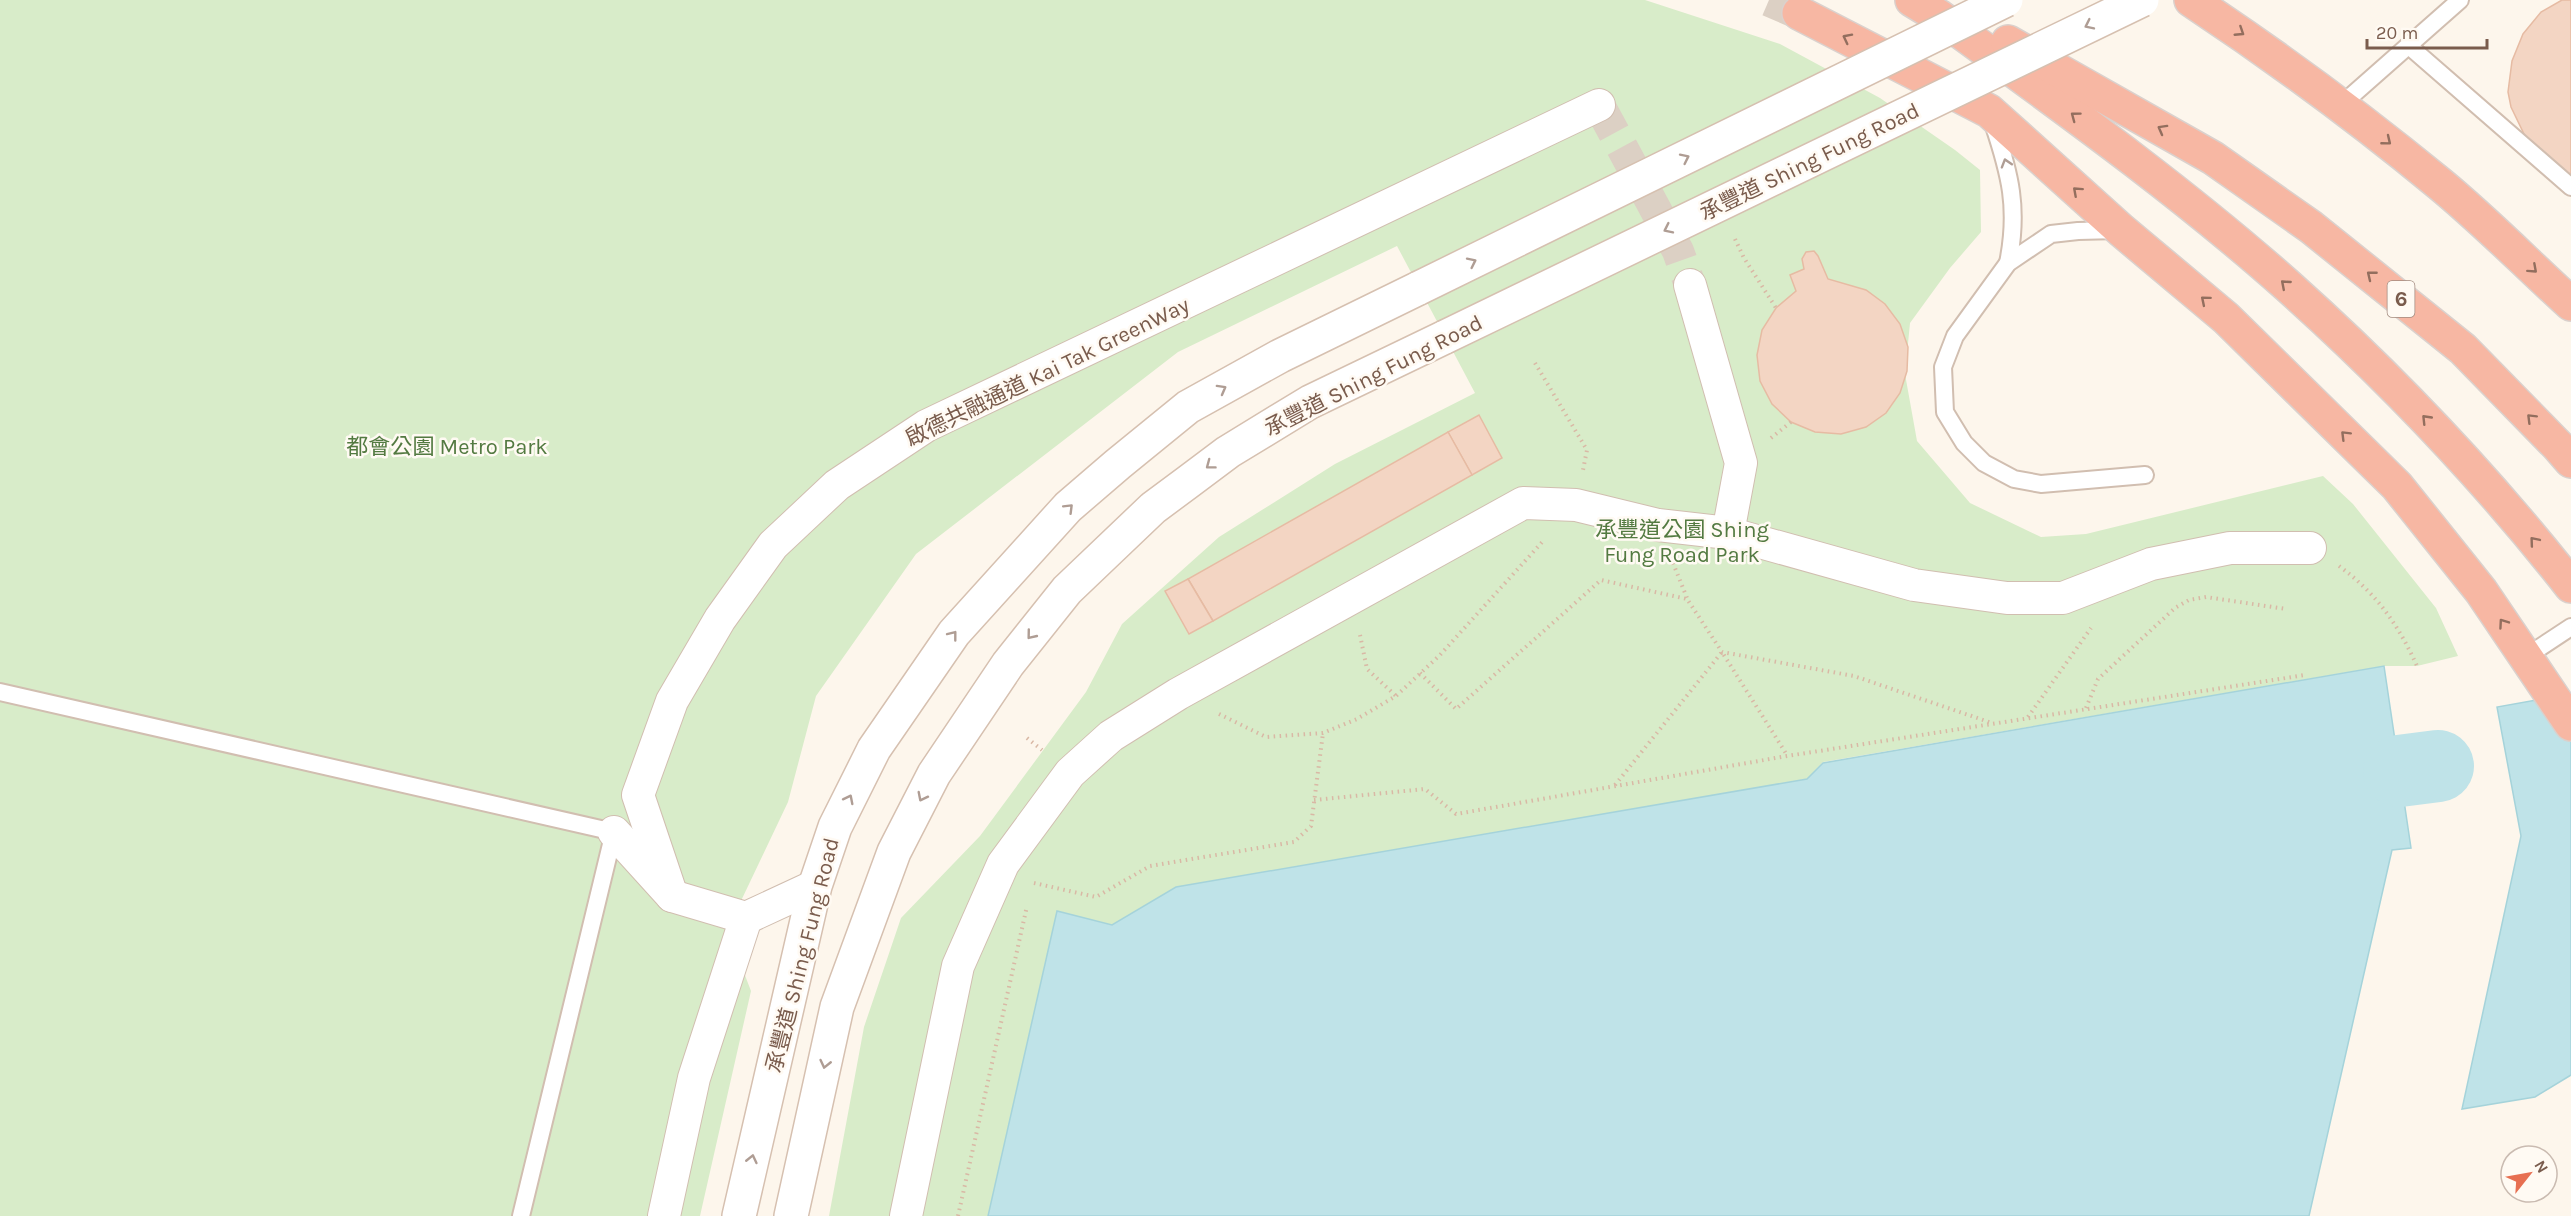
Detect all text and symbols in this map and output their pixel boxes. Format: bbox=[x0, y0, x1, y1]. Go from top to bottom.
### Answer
scale bar bbox=[2367, 12, 2487, 50]
one-way arrow bbox=[2085, 18, 2096, 30]
text: 20 m bbox=[2376, 22, 2418, 44]
one-way arrow bbox=[2233, 25, 2244, 36]
one-way arrow bbox=[1843, 34, 1853, 45]
street label: 承豐道 Shing Fung Road bbox=[1695, 97, 1924, 226]
one-way arrow bbox=[2070, 113, 2081, 124]
one-way arrow bbox=[2158, 125, 2168, 136]
one-way arrow bbox=[2380, 134, 2391, 145]
one-way arrow bbox=[1678, 153, 1689, 165]
one-way arrow bbox=[2001, 158, 2013, 169]
one-way arrow bbox=[2074, 187, 2084, 198]
one-way arrow bbox=[1663, 222, 1674, 233]
one-way arrow bbox=[1466, 258, 1477, 270]
one-way arrow bbox=[2527, 262, 2537, 273]
one-way arrow bbox=[2367, 271, 2378, 282]
one-way arrow bbox=[2281, 280, 2292, 291]
road number: 6 bbox=[2388, 281, 2414, 317]
street label: 啟德共融通道 Kai Tak GreenWay bbox=[901, 292, 1194, 452]
one-way arrow bbox=[2201, 296, 2212, 307]
street label: 承豐道 Shing Fung Road bbox=[1260, 310, 1487, 442]
one-way arrow bbox=[1216, 385, 1226, 396]
one-way arrow bbox=[2422, 415, 2433, 425]
one-way arrow bbox=[2528, 415, 2539, 426]
one-way arrow bbox=[2342, 431, 2353, 442]
park label: 都會公園 Metro Park bbox=[346, 434, 548, 460]
one-way arrow bbox=[1205, 458, 1216, 469]
one-way arrow bbox=[1061, 504, 1072, 515]
park label: 承豐道公園 Shing Fung Road Park bbox=[1595, 517, 1770, 568]
one-way arrow bbox=[2531, 537, 2542, 548]
one-way arrow bbox=[2499, 619, 2510, 630]
one-way arrow bbox=[1027, 629, 1038, 640]
one-way arrow bbox=[946, 631, 957, 642]
one-way arrow bbox=[918, 790, 929, 801]
one-way arrow bbox=[841, 794, 853, 805]
street label: 承豐道 Shing Fung Road bbox=[761, 835, 845, 1075]
one-way arrow bbox=[819, 1058, 832, 1068]
north arrow bbox=[2499, 1144, 2559, 1204]
one-way arrow bbox=[745, 1154, 758, 1164]
text: N bbox=[2530, 1157, 2553, 1176]

